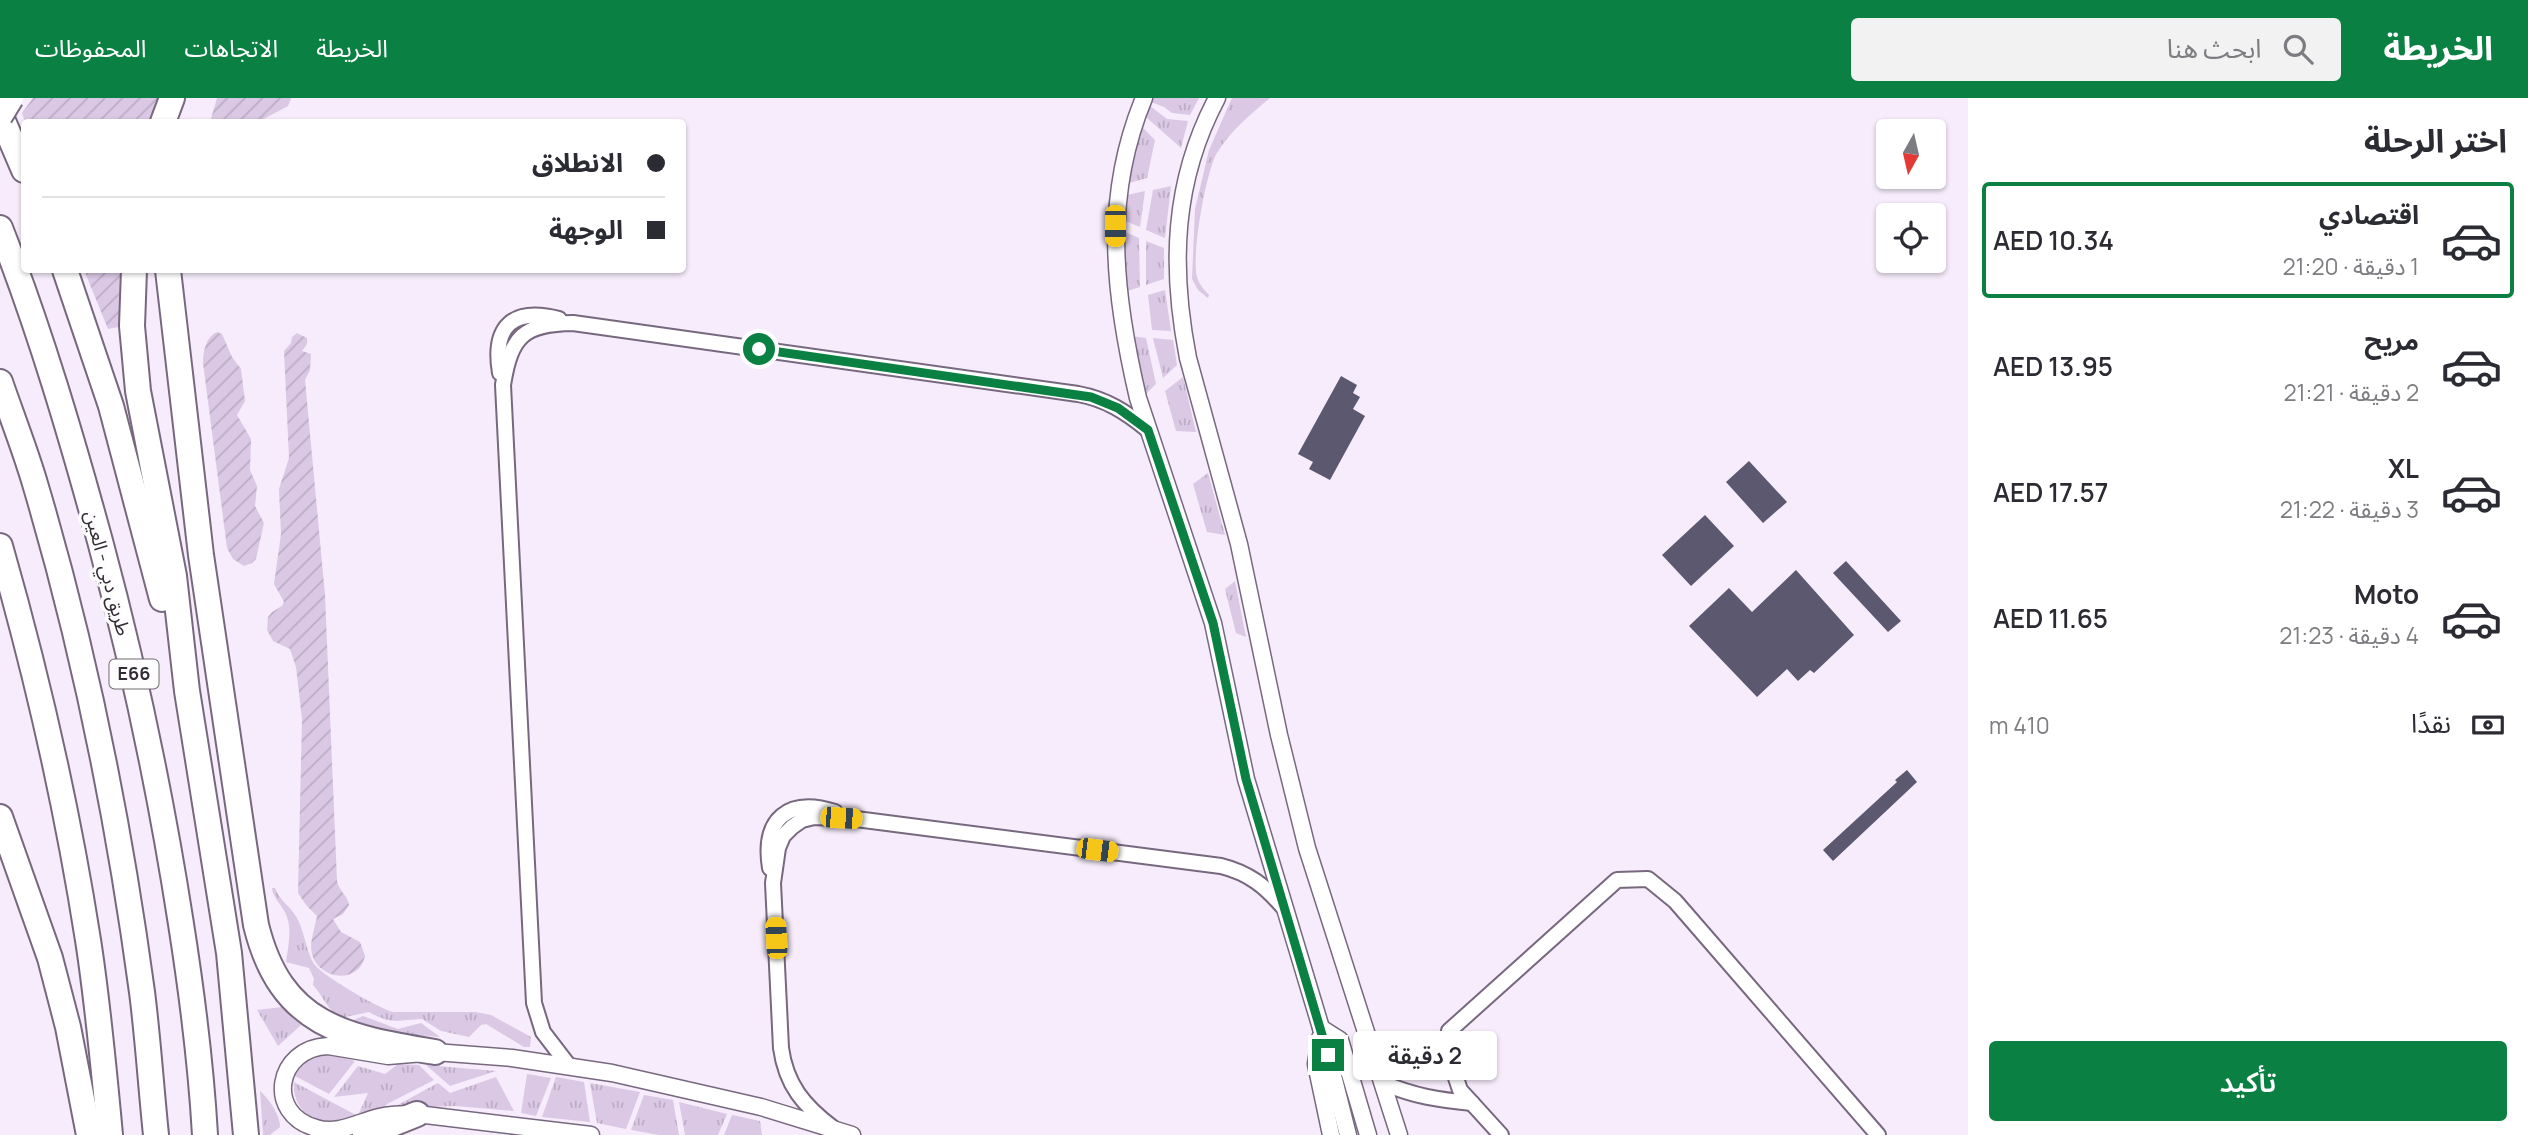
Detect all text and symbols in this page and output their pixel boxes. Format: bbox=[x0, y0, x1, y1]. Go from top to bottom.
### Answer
search box bbox=[1851, 18, 2341, 81]
text: الخريطة bbox=[2383, 25, 2493, 70]
text: ابحث هنا bbox=[2167, 30, 2261, 66]
icon: search bbox=[2279, 30, 2317, 68]
text: المحفوظات bbox=[35, 31, 146, 64]
text: الاتجاهات bbox=[184, 31, 278, 64]
text: الخريطة bbox=[316, 31, 388, 64]
text: اختر الرحلة bbox=[2364, 118, 2507, 162]
north arrow bbox=[1876, 119, 1946, 189]
map controls bbox=[1876, 119, 1946, 273]
text: الانطلاق bbox=[532, 144, 623, 180]
text: اقتصادي bbox=[2319, 196, 2419, 232]
button: locate bbox=[1876, 203, 1946, 273]
car bbox=[1105, 205, 1126, 247]
icon: car bbox=[2440, 209, 2503, 272]
text: الوجهة bbox=[549, 211, 623, 247]
text: AED 10.34 bbox=[1993, 222, 2114, 258]
text: 1 دقيقة · 21:20 bbox=[2283, 250, 2419, 282]
text: مريح bbox=[2364, 322, 2419, 358]
route start bbox=[743, 333, 775, 365]
icon: car bbox=[2440, 335, 2503, 398]
text: AED 13.95 bbox=[1993, 348, 2113, 384]
text: 2 دقيقة · 21:21 bbox=[2283, 376, 2419, 408]
text: XL bbox=[2388, 450, 2419, 486]
icon: car bbox=[2440, 461, 2503, 524]
text: AED 17.57 bbox=[1993, 474, 2108, 510]
text: 3 دقيقة · 21:22 bbox=[2280, 493, 2419, 525]
street label: طريق دبي - العين bbox=[76, 507, 137, 639]
text: Moto bbox=[2354, 576, 2419, 612]
icon: car bbox=[2440, 587, 2503, 650]
text: AED 11.65 bbox=[1993, 600, 2108, 636]
text: 4 دقيقة · 21:23 bbox=[2279, 619, 2419, 651]
road number: E66 bbox=[110, 660, 158, 688]
text: نقدًا bbox=[2411, 705, 2451, 741]
icon: cash bbox=[2469, 706, 2507, 744]
text: 410 m bbox=[1989, 709, 2050, 741]
car bbox=[820, 806, 863, 830]
car bbox=[1075, 837, 1120, 863]
car bbox=[765, 916, 788, 960]
callout: 2 دقيقة bbox=[1352, 1030, 1496, 1080]
route end bbox=[1312, 1039, 1344, 1071]
text: 2 دقيقة bbox=[1388, 1039, 1462, 1071]
button: تأكيد bbox=[1989, 1041, 2507, 1121]

